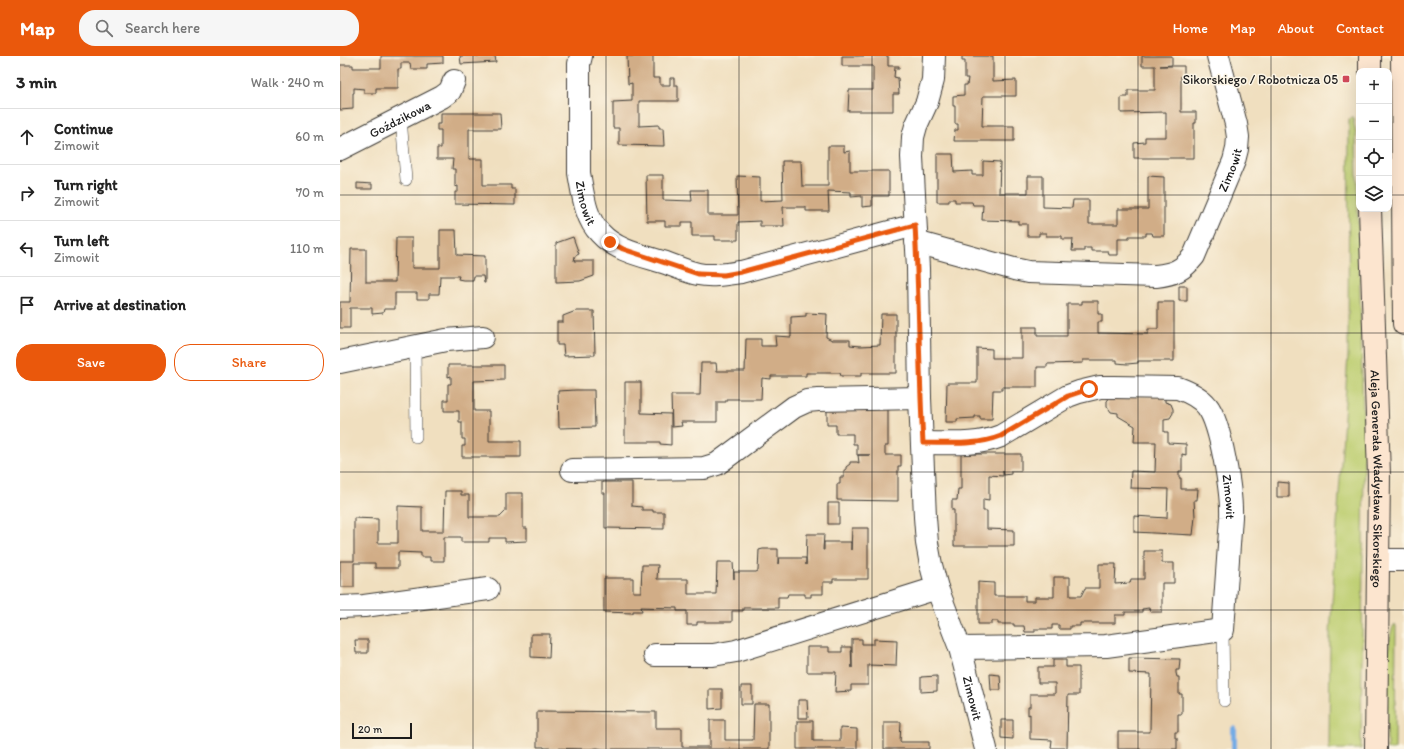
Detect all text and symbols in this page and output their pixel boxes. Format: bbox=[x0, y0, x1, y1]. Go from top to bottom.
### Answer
search box bbox=[79, 10, 359, 46]
text: Map bbox=[20, 17, 55, 40]
icon: search bbox=[93, 17, 115, 39]
text: Search here bbox=[125, 19, 200, 37]
text: Home bbox=[1173, 20, 1208, 37]
text: Map bbox=[1230, 20, 1256, 37]
text: About bbox=[1278, 20, 1314, 37]
text: Contact bbox=[1336, 20, 1384, 37]
map controls bbox=[1356, 68, 1392, 212]
button: + bbox=[1356, 68, 1392, 104]
text: 3 min bbox=[16, 72, 57, 92]
place label: Sikorskiego / Robotnicza 05 bbox=[1183, 72, 1338, 87]
marker: Sikorskiego / Robotnicza 05 bbox=[1341, 74, 1351, 84]
text: Walk · 240 m bbox=[251, 75, 324, 90]
street label: Goździkowa bbox=[366, 97, 433, 140]
button: − bbox=[1356, 104, 1392, 140]
text: Continue bbox=[54, 120, 113, 138]
icon: ahead bbox=[16, 126, 38, 148]
text: 60 m bbox=[295, 129, 324, 144]
text: Zimowit bbox=[54, 138, 99, 153]
button: locate bbox=[1356, 140, 1392, 176]
street label: Zimowit bbox=[1215, 146, 1244, 194]
text: Turn right bbox=[54, 176, 118, 194]
button: layers bbox=[1356, 176, 1392, 212]
street label: Zimowit bbox=[573, 180, 600, 228]
icon: right bbox=[16, 182, 38, 204]
text: 70 m bbox=[296, 185, 324, 200]
text: Zimowit bbox=[54, 194, 99, 209]
text: Turn left bbox=[54, 232, 109, 250]
route end bbox=[601, 233, 619, 251]
icon: left bbox=[16, 238, 38, 260]
text: 110 m bbox=[290, 241, 324, 256]
text: Zimowit bbox=[54, 250, 99, 265]
icon: arrive bbox=[16, 294, 38, 316]
text: Arrive at destination bbox=[54, 296, 186, 314]
button: Save bbox=[16, 344, 166, 381]
button: Share bbox=[174, 344, 324, 381]
street label: Aleja Generała Władysława Sikorskiego bbox=[1368, 369, 1387, 588]
route start bbox=[1080, 380, 1098, 398]
street label: Zimowit bbox=[1220, 473, 1239, 520]
street label: Zimowit bbox=[960, 674, 986, 722]
scale bar bbox=[352, 721, 412, 740]
text: 20 m bbox=[358, 723, 382, 736]

